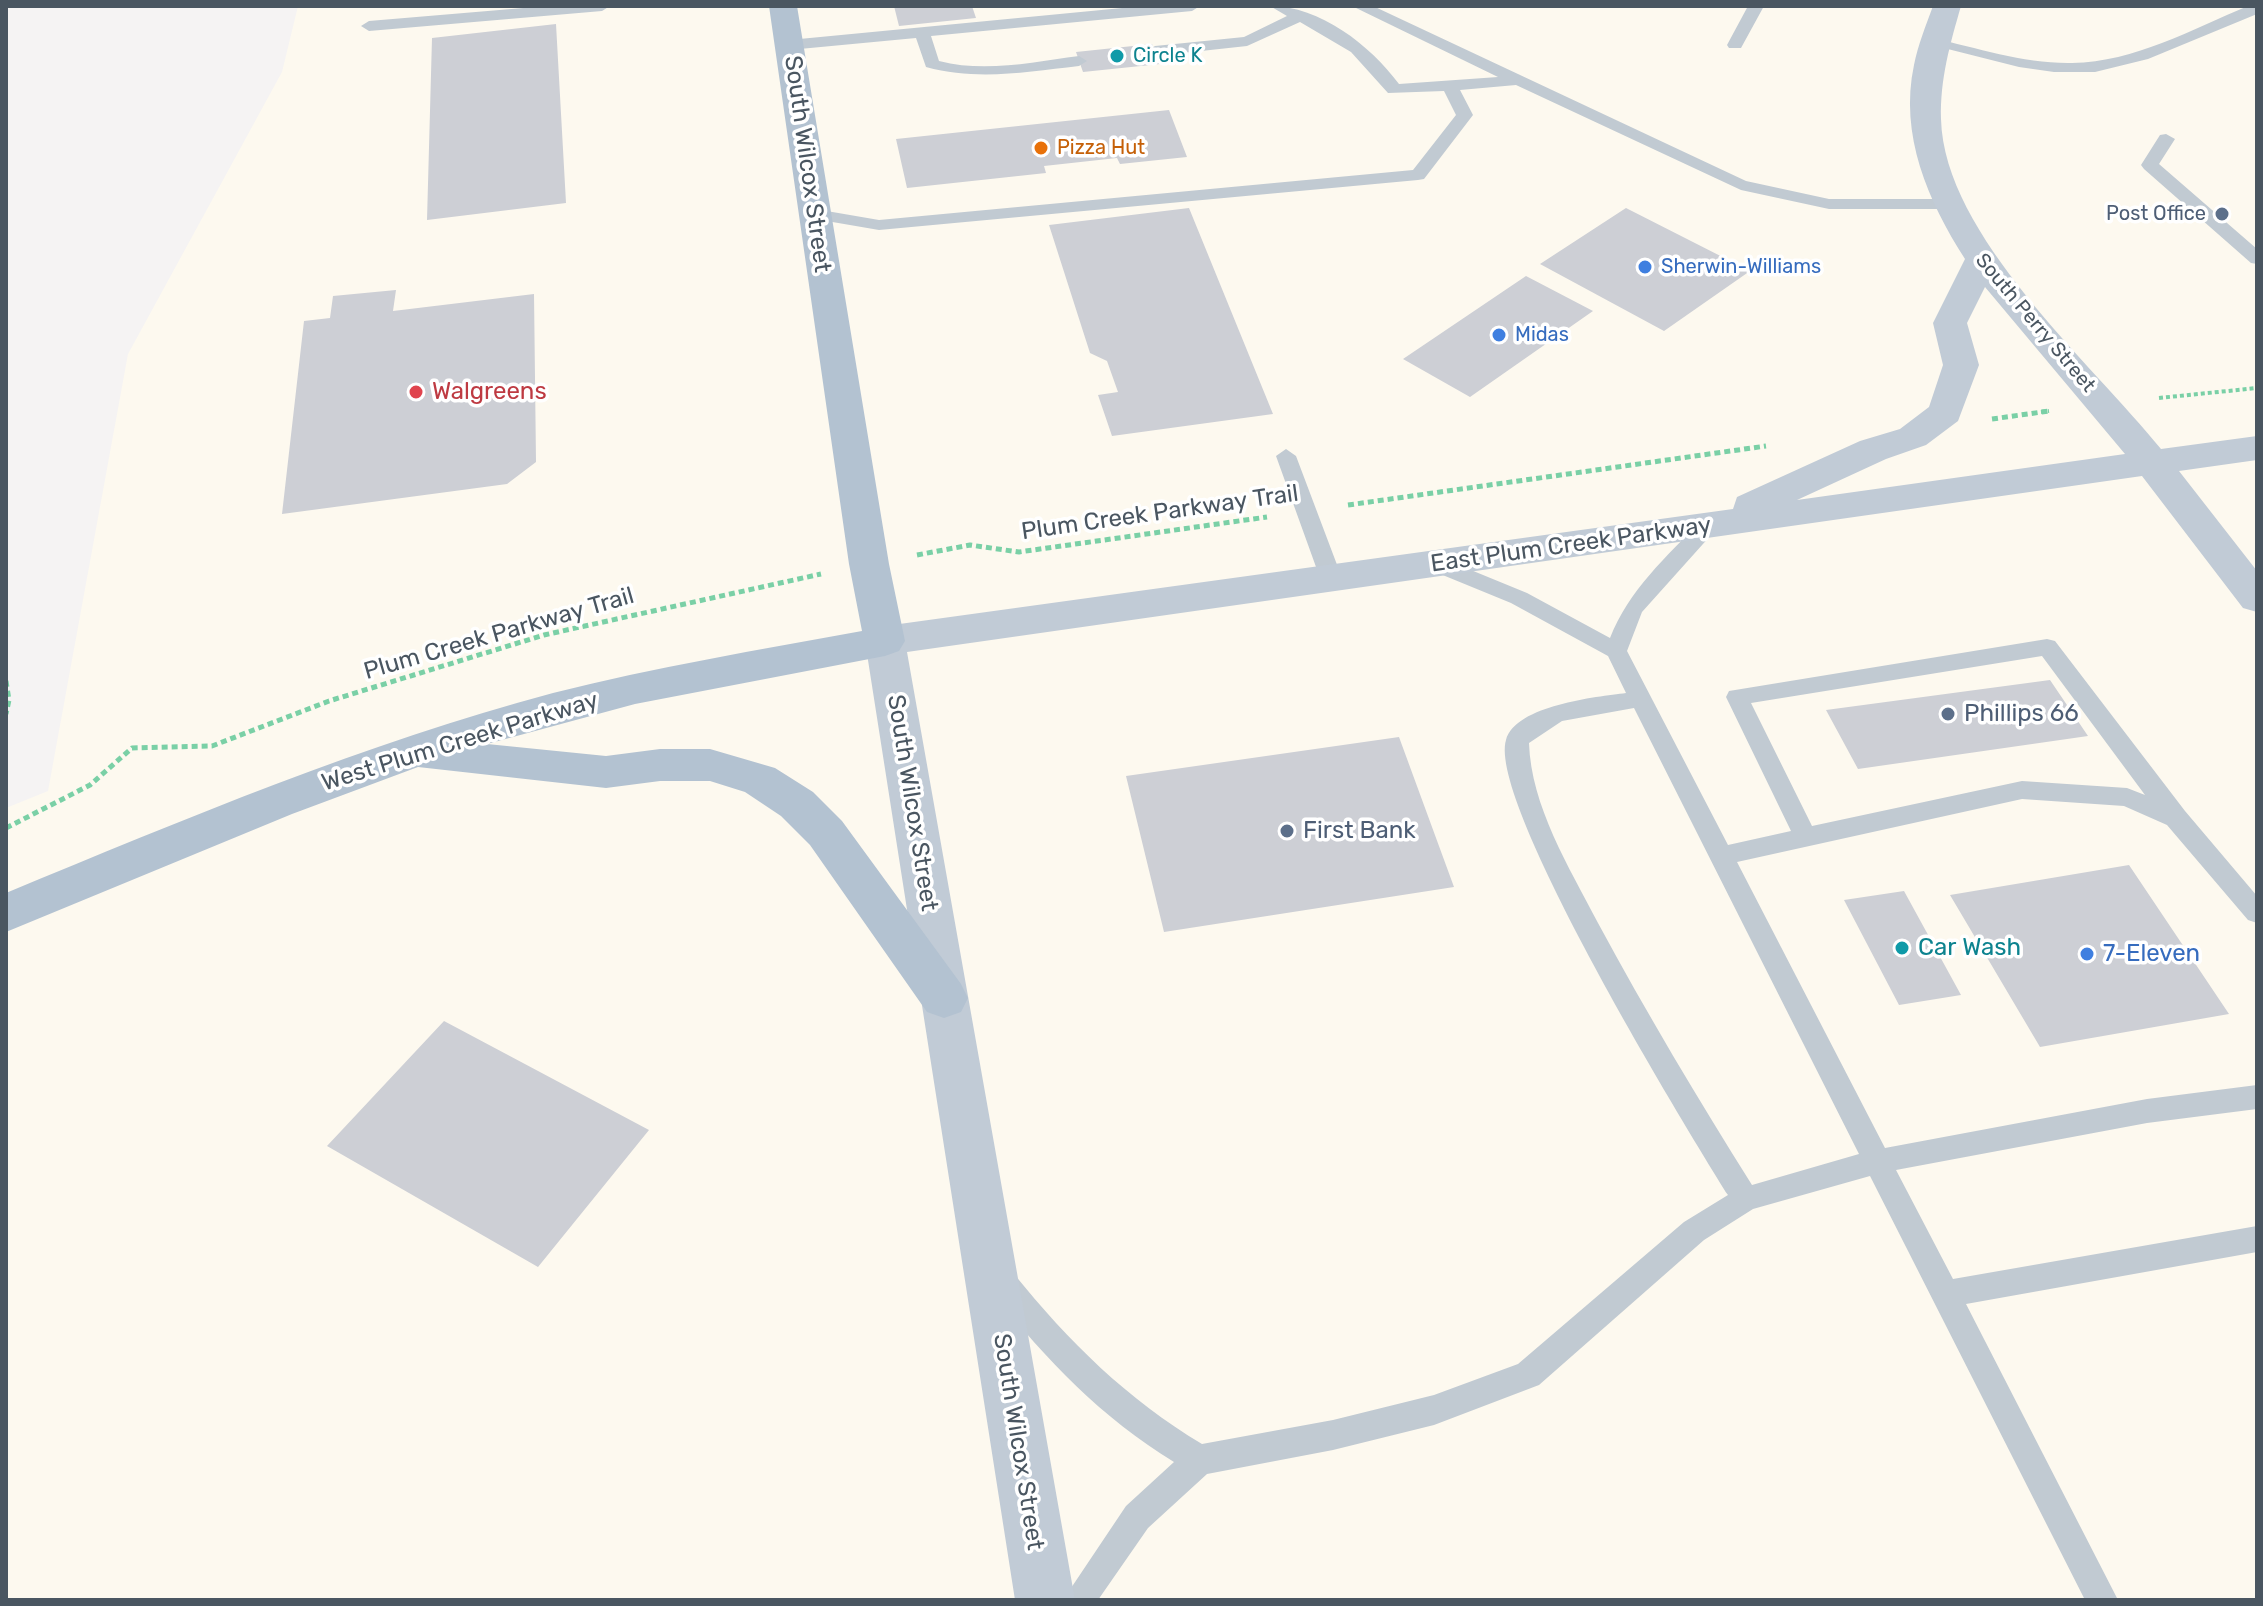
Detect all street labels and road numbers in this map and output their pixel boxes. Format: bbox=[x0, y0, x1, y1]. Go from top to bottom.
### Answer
street label: South Wilcox Street bbox=[778, 54, 836, 274]
street label: South Perry Street bbox=[1970, 249, 2100, 397]
street label: Plum Creek Parkway Trail bbox=[1020, 479, 1300, 547]
street label: East Plum Creek Parkway bbox=[1429, 511, 1713, 579]
street label: Plum Creek Parkway Trail bbox=[361, 582, 637, 686]
street label: West Plum Creek Parkway bbox=[318, 686, 602, 798]
street label: South Wilcox Street bbox=[881, 693, 943, 913]
street label: South Wilcox Street bbox=[987, 1332, 1049, 1552]

